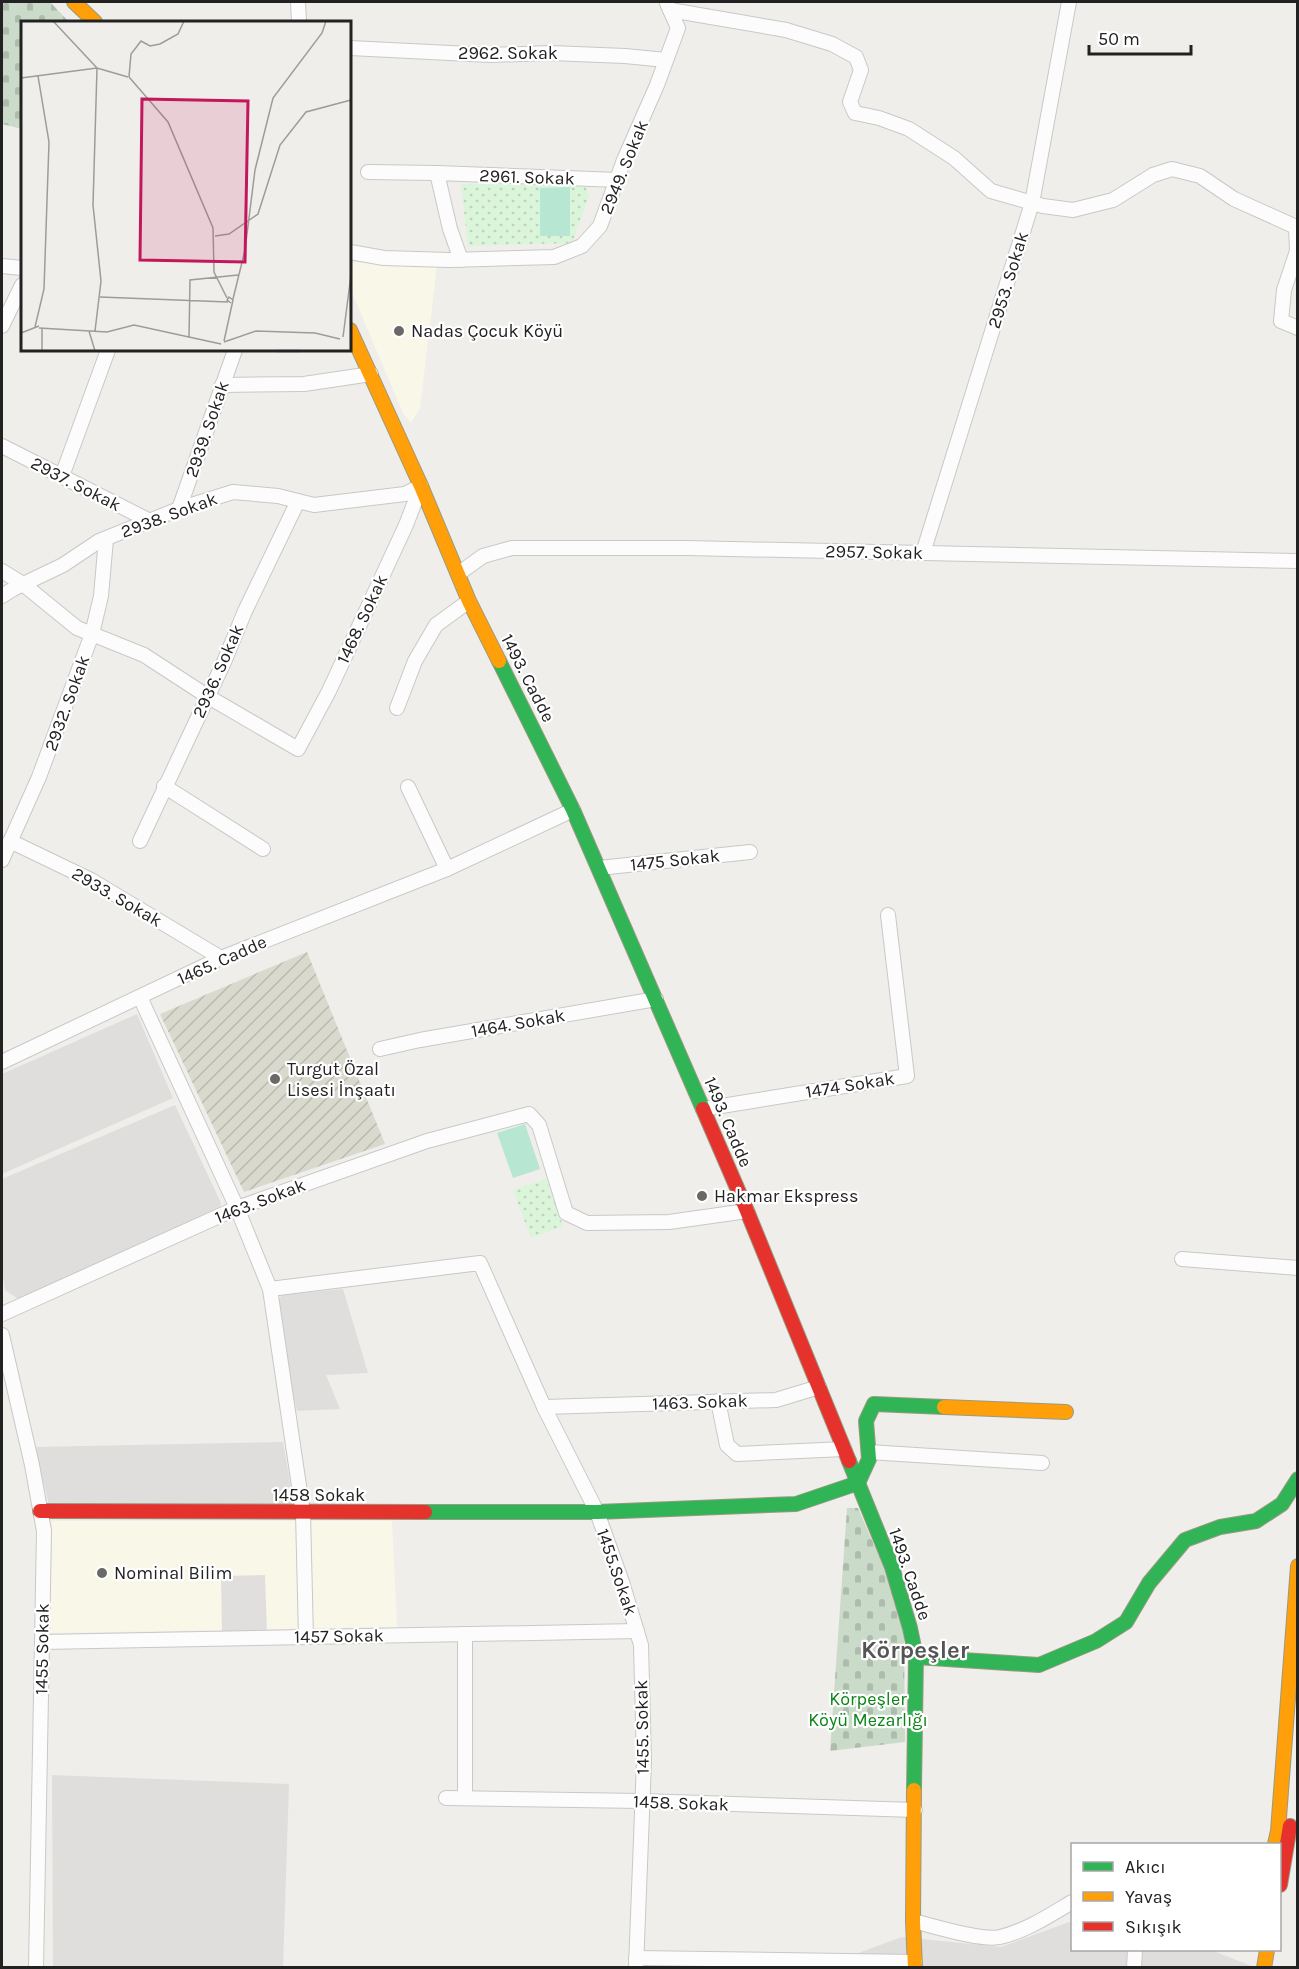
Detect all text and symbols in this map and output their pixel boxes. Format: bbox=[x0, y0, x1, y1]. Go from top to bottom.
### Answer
scale bar bbox=[1089, 18, 1191, 56]
inset map bbox=[21, 21, 351, 351]
text: 50 m bbox=[1098, 28, 1140, 50]
street label: 2962. Sokak bbox=[458, 42, 558, 64]
street label: 2949. Sokak bbox=[595, 117, 653, 217]
street label: 2961. Sokak bbox=[479, 164, 575, 190]
street label: 2953. Sokak bbox=[983, 229, 1033, 331]
place label: Nadas Çocuk Köyü bbox=[411, 320, 563, 342]
marker: Nadas Çocuk Köyü bbox=[392, 324, 406, 338]
street label: 2939. Sokak bbox=[180, 378, 234, 480]
street label: 2937. Sokak bbox=[27, 452, 125, 516]
street label: 2938. Sokak bbox=[118, 487, 220, 543]
street label: 2957. Sokak bbox=[825, 540, 923, 564]
street label: 1468. Sokak bbox=[332, 571, 392, 667]
street label: 2936. Sokak bbox=[188, 621, 248, 721]
street label: 1493. Cadde bbox=[496, 630, 560, 726]
street label: 2932. Sokak bbox=[40, 652, 94, 754]
street label: 1475 Sokak bbox=[629, 844, 721, 876]
street label: 2933. Sokak bbox=[68, 862, 166, 932]
street label: 1465. Cadde bbox=[174, 931, 270, 989]
street label: 1464. Sokak bbox=[469, 1004, 567, 1042]
place label: Turgut Özal Lisesi İnşaatı bbox=[287, 1058, 396, 1101]
street label: 1474 Sokak bbox=[804, 1067, 896, 1103]
marker: Turgut Özal Lisesi İnşaatı bbox=[268, 1072, 282, 1086]
street label: 1493. Cadde bbox=[699, 1073, 757, 1171]
street label: 1463. Sokak bbox=[212, 1174, 308, 1228]
place label: Hakmar Ekspress bbox=[714, 1185, 859, 1207]
marker: Hakmar Ekspress bbox=[695, 1189, 709, 1203]
street label: 1463. Sokak bbox=[652, 1389, 748, 1415]
street label: 1458 Sokak bbox=[273, 1484, 365, 1506]
street label: 1493. Cadde bbox=[884, 1525, 936, 1623]
street label: 1455.Sokak bbox=[592, 1526, 642, 1618]
place label: Nominal Bilim bbox=[114, 1562, 232, 1584]
marker: Nominal Bilim bbox=[95, 1566, 109, 1580]
street label: 1455 Sokak bbox=[30, 1603, 54, 1695]
street label: 1457 Sokak bbox=[294, 1624, 384, 1648]
district label: Körpeşler bbox=[861, 1636, 970, 1664]
street label: 1455. Sokak bbox=[630, 1679, 654, 1775]
park label: Körpeşler Köyü Mezarlığı bbox=[808, 1688, 928, 1731]
street label: 1458. Sokak bbox=[633, 1790, 729, 1816]
legend bbox=[1071, 1843, 1281, 1951]
text: Akıcı bbox=[1125, 1856, 1166, 1878]
text: Yavaş bbox=[1125, 1886, 1172, 1908]
text: Sıkışık bbox=[1125, 1916, 1182, 1938]

